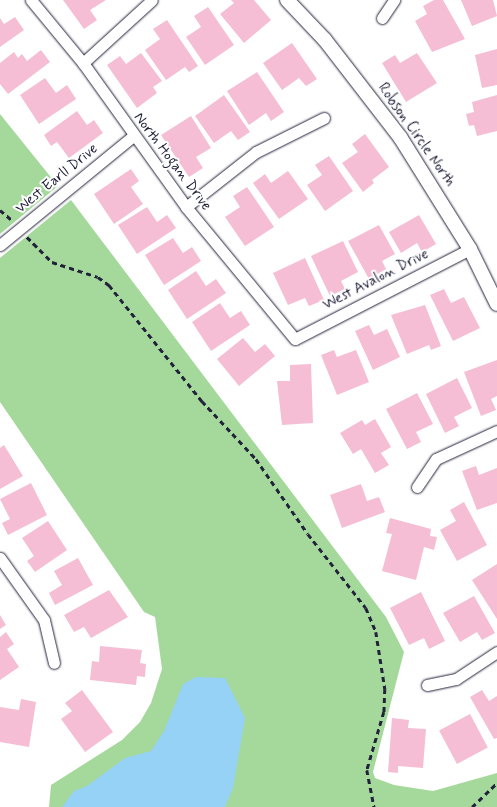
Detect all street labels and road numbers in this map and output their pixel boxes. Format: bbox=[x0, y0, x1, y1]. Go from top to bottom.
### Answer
street label: Robson Circle North bbox=[373, 79, 459, 191]
street label: North Hogan Drive bbox=[129, 109, 215, 215]
street label: West Earll Drive bbox=[12, 140, 102, 218]
street label: West Avalon Drive bbox=[320, 246, 432, 314]

